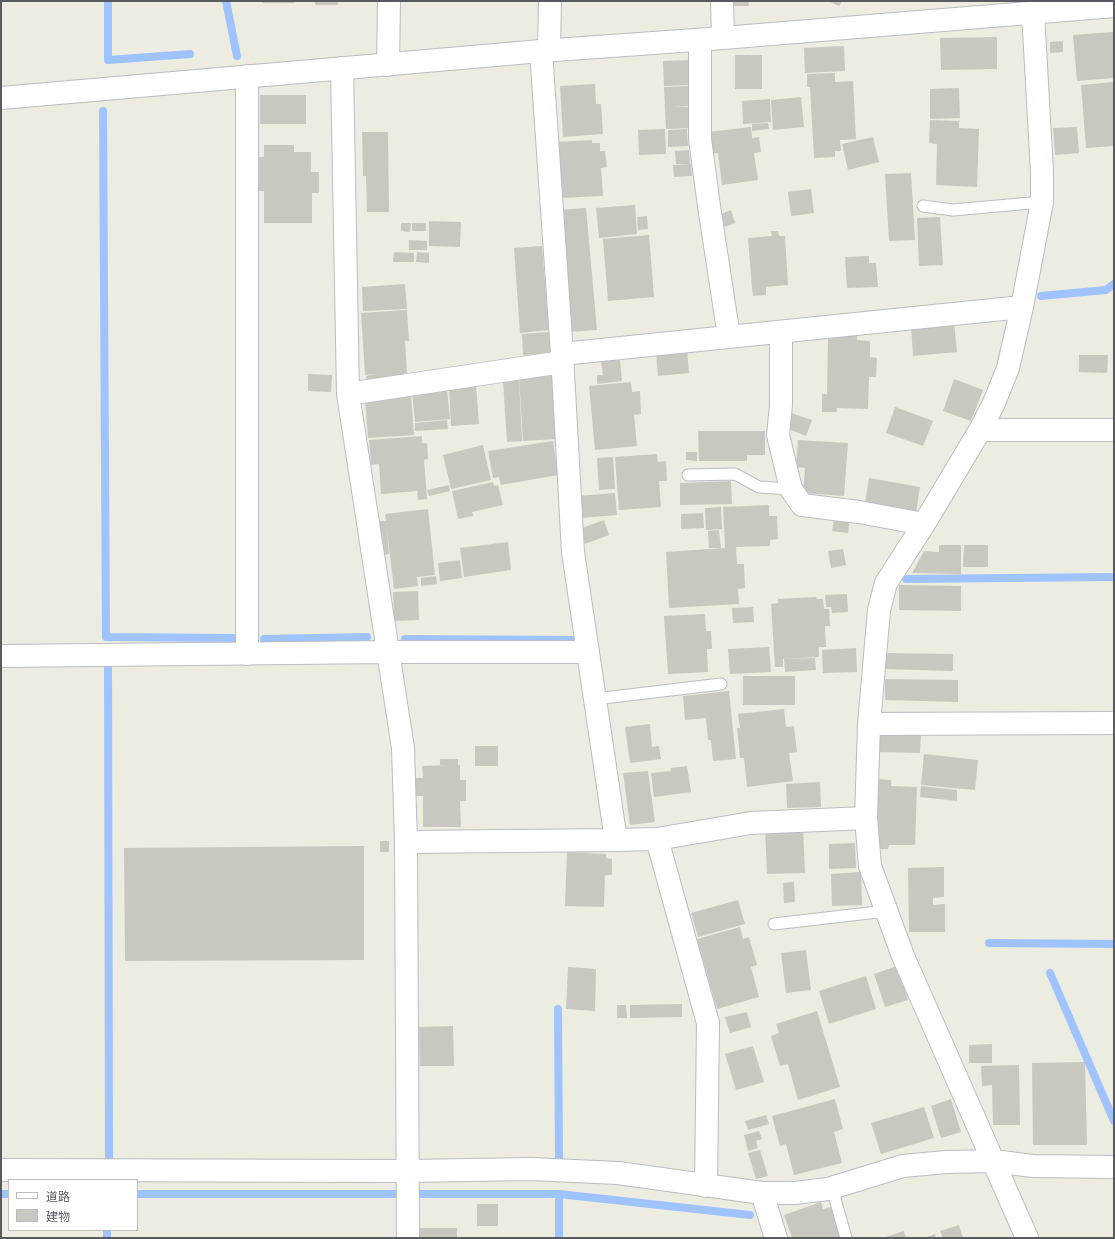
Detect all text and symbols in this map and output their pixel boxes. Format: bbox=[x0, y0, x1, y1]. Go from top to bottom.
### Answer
legend bbox=[8, 1179, 138, 1231]
text: 道路 bbox=[46, 1190, 70, 1204]
text: 建物 bbox=[46, 1210, 70, 1224]

